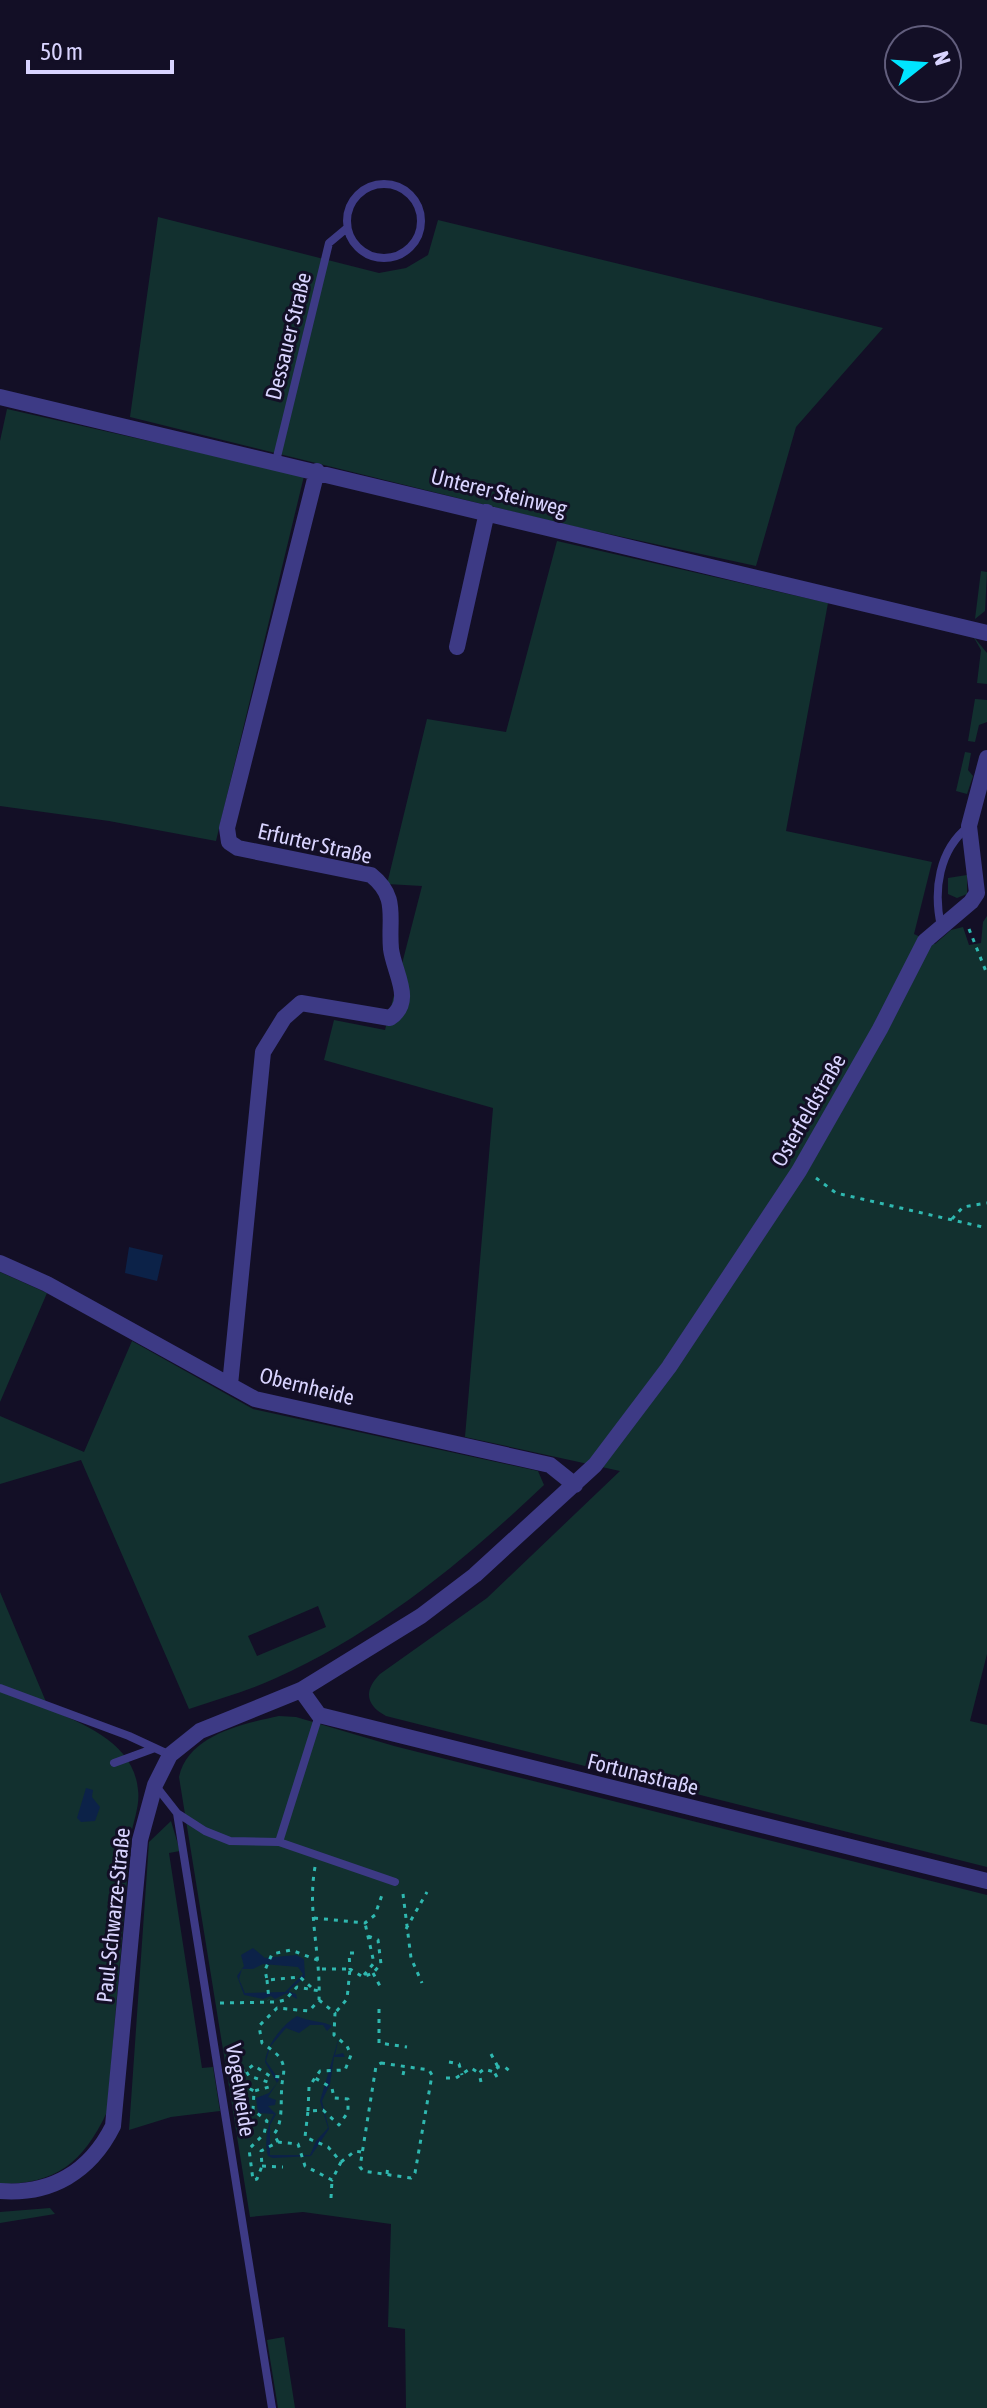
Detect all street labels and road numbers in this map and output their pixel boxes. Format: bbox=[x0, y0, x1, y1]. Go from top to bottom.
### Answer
street label: Dessauer Straße bbox=[260, 270, 316, 402]
street label: Unterer Steinweg bbox=[428, 463, 570, 522]
street label: Erfurter Straße bbox=[255, 817, 375, 869]
street label: Osterfeldstraße bbox=[765, 1049, 851, 1171]
street label: Obernheide bbox=[257, 1362, 357, 1410]
street label: Fortunastraße bbox=[585, 1748, 701, 1800]
street label: Paul-Schwarze-Straße bbox=[91, 1826, 135, 2004]
street label: Vogelweide bbox=[221, 2042, 261, 2138]

